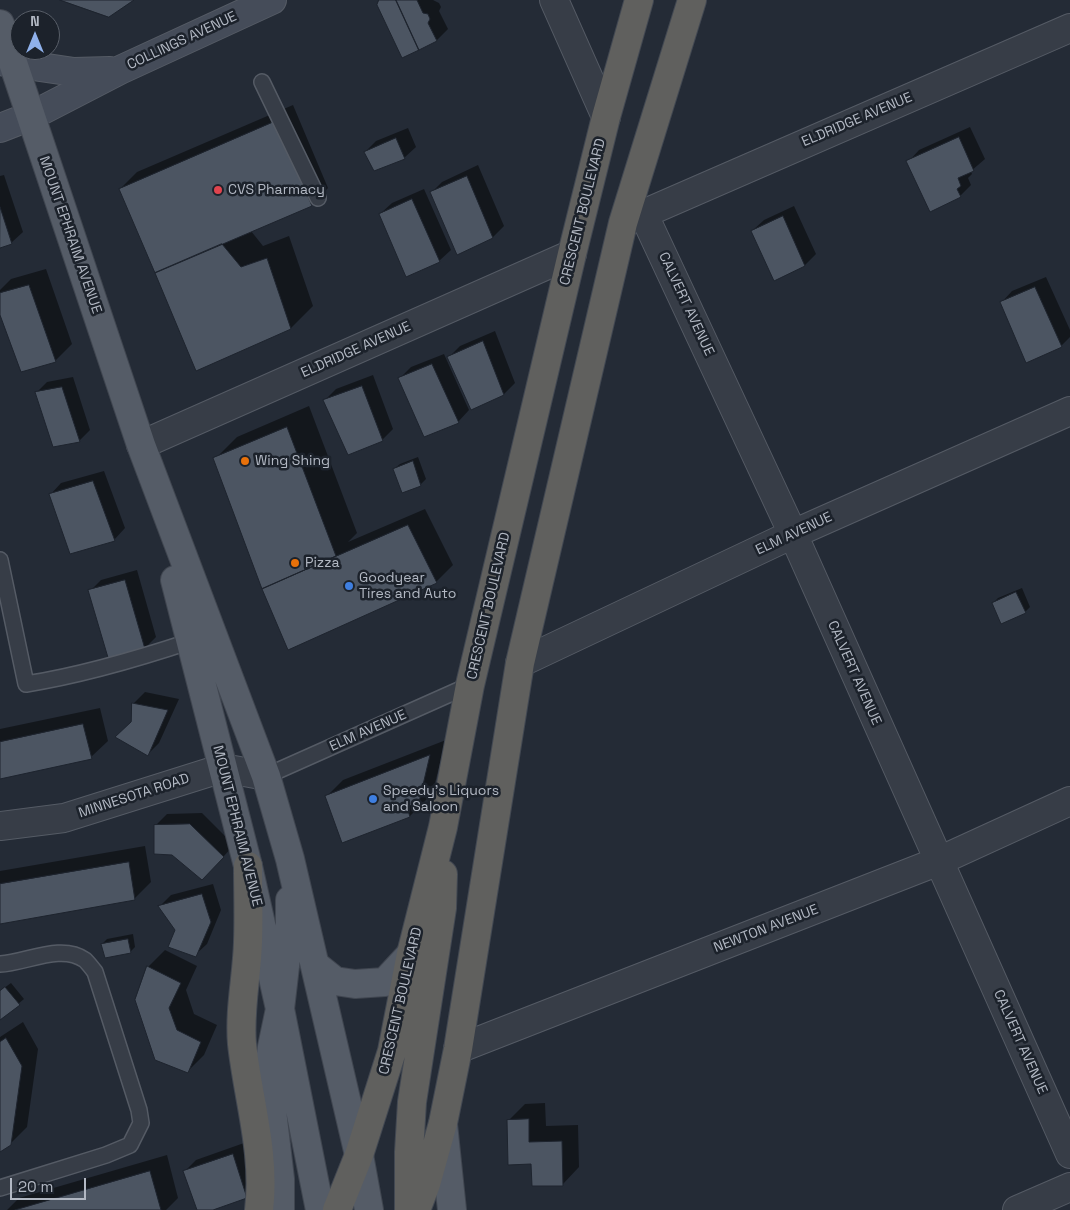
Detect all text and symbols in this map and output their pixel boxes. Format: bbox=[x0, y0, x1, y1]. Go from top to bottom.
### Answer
street label: COLLINGS AVENUE bbox=[125, 8, 239, 74]
north arrow bbox=[10, 10, 60, 60]
text: N bbox=[30, 12, 40, 30]
street label: ELDRIDGE AVENUE bbox=[799, 89, 915, 151]
street label: CRESCENT BOULEVARD bbox=[557, 137, 609, 287]
street label: MOUNT EPHRAIM AVENUE bbox=[35, 154, 105, 316]
place label: CVS Pharmacy bbox=[228, 182, 325, 198]
marker: CVS Pharmacy bbox=[212, 184, 224, 196]
street label: CALVERT AVENUE bbox=[655, 249, 717, 359]
street label: ELDRIDGE AVENUE bbox=[299, 318, 413, 382]
place label: Wing Shing bbox=[255, 453, 330, 469]
marker: Wing Shing bbox=[239, 455, 251, 467]
street label: ELM AVENUE bbox=[753, 509, 835, 559]
street label: CRESCENT BOULEVARD bbox=[464, 531, 514, 681]
place label: Pizza bbox=[305, 555, 339, 571]
marker: Pizza bbox=[289, 557, 301, 569]
place label: Goodyear Tires and Auto bbox=[359, 570, 456, 602]
marker: Goodyear Tires and Auto bbox=[343, 580, 355, 592]
street label: CALVERT AVENUE bbox=[823, 618, 885, 728]
street label: ELM AVENUE bbox=[327, 707, 409, 755]
street label: MOUNT EPHRAIM AVENUE bbox=[209, 744, 265, 908]
street label: MINNESOTA ROAD bbox=[77, 770, 191, 822]
place label: Speedy's Liquors and Saloon bbox=[383, 783, 499, 816]
marker: Speedy's Liquors and Saloon bbox=[367, 793, 379, 805]
street label: NEWTON AVENUE bbox=[711, 901, 821, 957]
street label: CRESCENT BOULEVARD bbox=[376, 926, 426, 1076]
street label: CALVERT AVENUE bbox=[989, 987, 1051, 1097]
scale bar bbox=[12, 1168, 89, 1200]
text: 20 m bbox=[18, 1177, 53, 1196]

